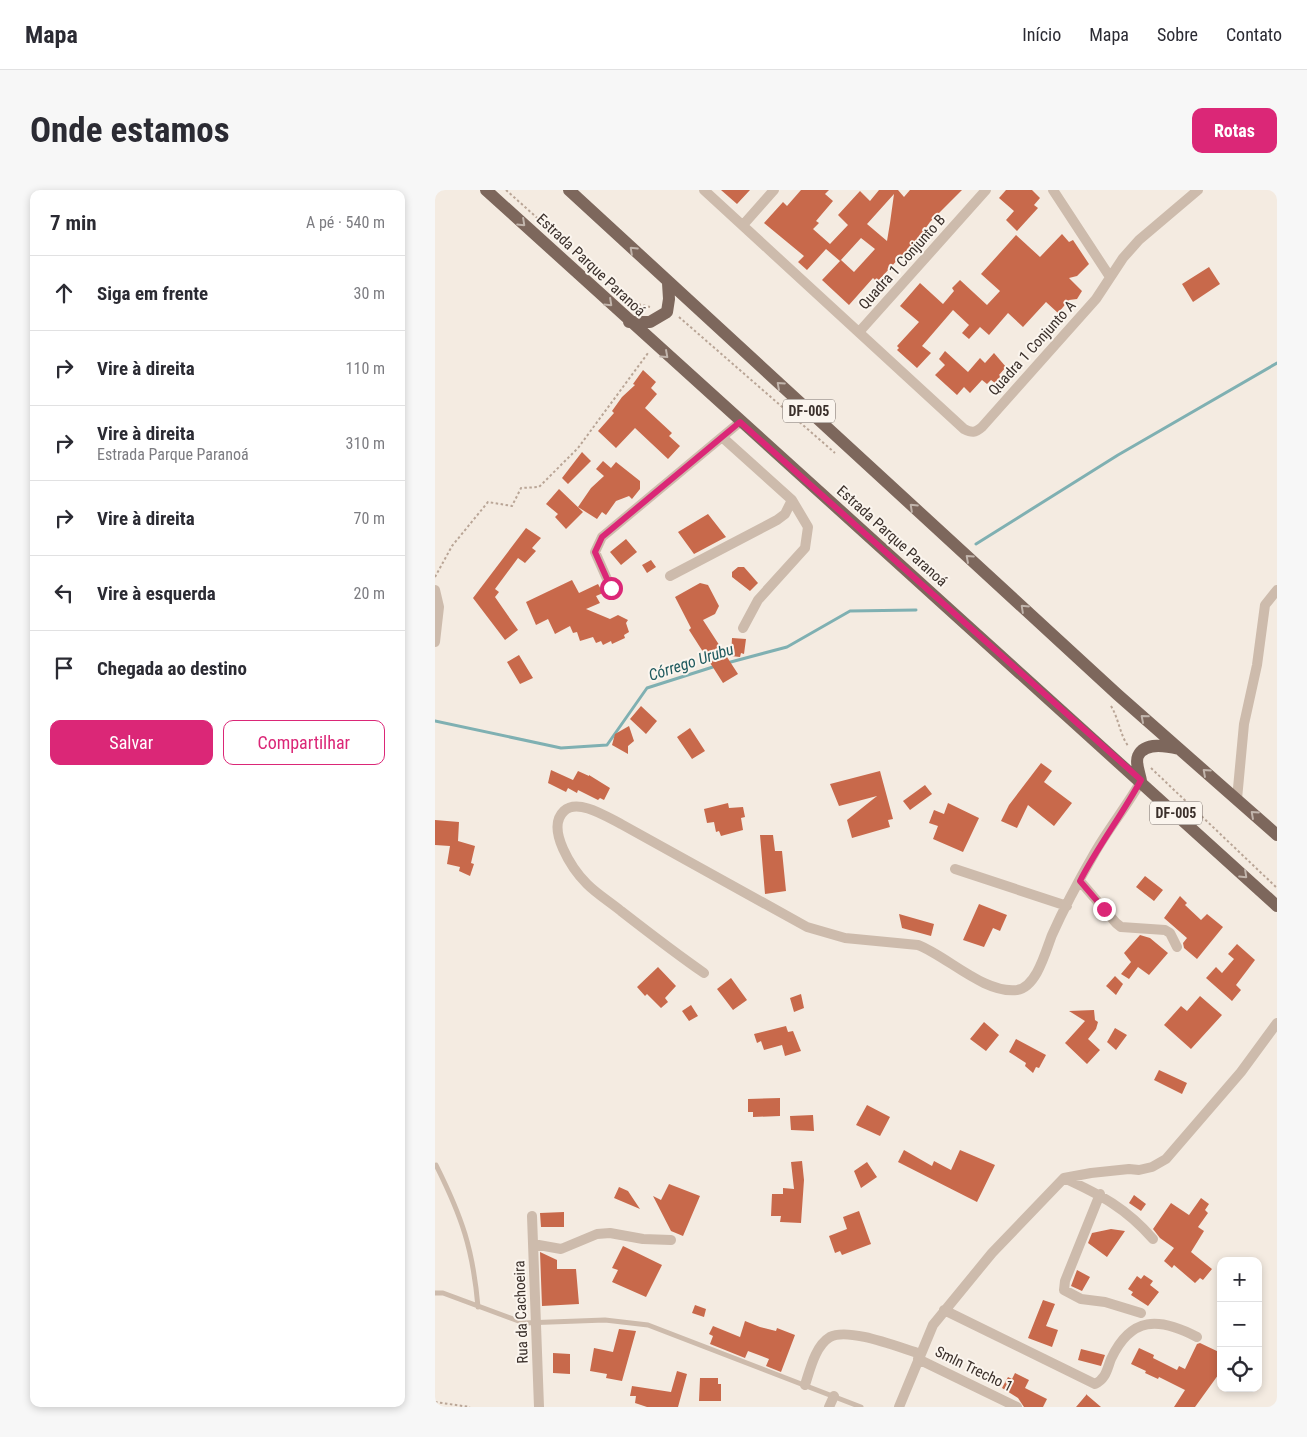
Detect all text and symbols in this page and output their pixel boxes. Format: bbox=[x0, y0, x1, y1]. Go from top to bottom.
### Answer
text: Mapa bbox=[25, 21, 78, 49]
text: Início bbox=[1022, 24, 1061, 45]
text: Mapa bbox=[1089, 24, 1129, 45]
text: Sobre bbox=[1157, 24, 1198, 45]
text: Contato bbox=[1226, 24, 1282, 45]
button: Rotas bbox=[1192, 108, 1277, 153]
text: Onde estamos bbox=[30, 110, 230, 151]
street label: Estrada Parque Paranoá bbox=[533, 210, 649, 320]
text: 7 min bbox=[50, 211, 97, 235]
street label: Quadra 1 Conjunto B bbox=[855, 211, 949, 313]
text: A pé · 540 m bbox=[306, 213, 385, 232]
one-way arrow bbox=[516, 217, 525, 226]
one-way arrow bbox=[629, 247, 638, 256]
icon: ahead bbox=[50, 279, 78, 307]
text: Siga em frente bbox=[97, 282, 208, 305]
text: 30 m bbox=[353, 284, 385, 303]
street label: Quadra 1 Conjunto A bbox=[985, 296, 1080, 399]
one-way arrow bbox=[603, 297, 612, 306]
one-way arrow bbox=[660, 349, 669, 358]
icon: right bbox=[50, 354, 78, 382]
text: Vire à direita bbox=[97, 357, 195, 380]
text: 110 m bbox=[346, 359, 385, 378]
one-way arrow bbox=[777, 382, 786, 391]
road number: DF-005 bbox=[783, 400, 835, 422]
text: Vire à direita bbox=[97, 422, 195, 445]
icon: right bbox=[50, 429, 78, 457]
text: 310 m bbox=[346, 434, 385, 453]
text: Estrada Parque Paranoá bbox=[97, 445, 249, 464]
street label: Estrada Parque Paranoá bbox=[833, 482, 951, 590]
one-way arrow bbox=[910, 503, 919, 512]
icon: right bbox=[50, 504, 78, 532]
text: Vire à direita bbox=[97, 507, 195, 530]
text: 70 m bbox=[353, 509, 385, 528]
one-way arrow bbox=[966, 555, 975, 564]
route start bbox=[600, 577, 623, 600]
icon: left bbox=[50, 579, 78, 607]
text: Vire à esquerda bbox=[97, 582, 216, 605]
text: 20 m bbox=[353, 584, 385, 603]
one-way arrow bbox=[1021, 605, 1030, 614]
water label: Córrego Urubu bbox=[646, 639, 736, 685]
icon: arrive bbox=[50, 654, 78, 682]
text: Chegada ao destino bbox=[97, 657, 247, 680]
one-way arrow bbox=[1141, 714, 1150, 723]
button: Salvar bbox=[50, 720, 213, 765]
button: Compartilhar bbox=[223, 720, 385, 765]
one-way arrow bbox=[1203, 769, 1212, 777]
road number: DF-005 bbox=[1150, 802, 1202, 824]
one-way arrow bbox=[1250, 811, 1259, 820]
one-way arrow bbox=[1238, 869, 1247, 878]
route end bbox=[1093, 898, 1116, 921]
map controls bbox=[1217, 1257, 1262, 1392]
button: + bbox=[1217, 1257, 1262, 1302]
street label: Rua da Cachoeira bbox=[510, 1260, 532, 1364]
button: − bbox=[1217, 1302, 1262, 1347]
street label: Smln Trecho 1 bbox=[932, 1342, 1016, 1396]
button: locate bbox=[1217, 1347, 1262, 1392]

